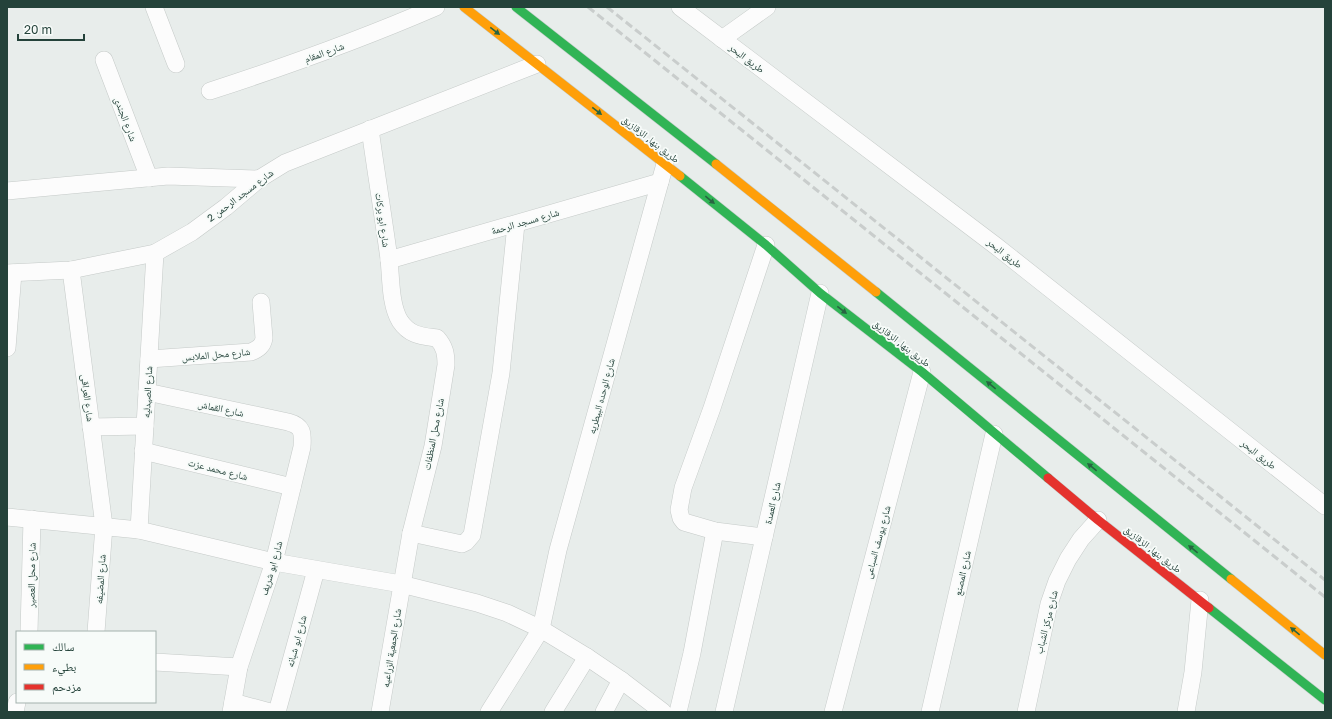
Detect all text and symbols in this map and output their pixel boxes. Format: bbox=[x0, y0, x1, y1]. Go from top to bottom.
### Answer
scale bar bbox=[18, 16, 84, 42]
text: 20 m bbox=[24, 22, 52, 37]
one-way arrow bbox=[489, 27, 500, 36]
street label: شارع المقام bbox=[302, 39, 347, 67]
street label: طريق البحر bbox=[726, 40, 767, 76]
street label: شارع الجندى bbox=[111, 95, 140, 144]
one-way arrow bbox=[592, 107, 602, 115]
street label: طريق بنها, الزقازيق bbox=[619, 113, 682, 166]
street label: شارع مسجد الرحمن 2 bbox=[205, 166, 276, 225]
street label: شارع ابو بركات bbox=[372, 192, 393, 249]
one-way arrow bbox=[705, 196, 716, 204]
street label: شارع مسجد الرحمة bbox=[490, 205, 561, 237]
street label: طريق البحر bbox=[984, 235, 1025, 271]
one-way arrow bbox=[837, 306, 848, 315]
street label: طريق بنها, الزقازيق bbox=[870, 317, 933, 370]
street label: شارع محل الملابس bbox=[181, 345, 251, 364]
street label: شارع الوحده البيطريه bbox=[585, 357, 618, 435]
street label: شارع الصيدليه bbox=[140, 365, 155, 419]
street label: شارع العراقى bbox=[78, 374, 97, 423]
one-way arrow bbox=[986, 381, 997, 390]
street label: شارع القماش bbox=[197, 397, 245, 420]
street label: شارع محل المنظفات bbox=[420, 397, 447, 471]
street label: طريق البحر bbox=[1238, 436, 1279, 472]
street label: شارع محمد عزت bbox=[187, 456, 249, 483]
one-way arrow bbox=[1087, 463, 1098, 472]
street label: شارع العمدة bbox=[761, 480, 784, 526]
street label: شارع يوسف السباعى bbox=[861, 504, 894, 580]
street label: طريق بنها, الزقازيق bbox=[1121, 523, 1184, 576]
street label: شارع ابو شريف bbox=[258, 539, 286, 597]
street label: شارع محل العصير bbox=[24, 542, 39, 609]
one-way arrow bbox=[1188, 545, 1199, 553]
street label: شارع المصنع bbox=[951, 549, 974, 597]
street label: شارع المضيفه bbox=[92, 553, 109, 604]
street label: شارع مركز الشباب bbox=[1032, 589, 1061, 655]
street label: شارع الجمعية الزراعيه bbox=[379, 607, 404, 688]
street label: شارع ابو شبانه bbox=[283, 613, 310, 668]
one-way arrow bbox=[1289, 626, 1300, 635]
legend bbox=[16, 631, 156, 703]
text: سالك bbox=[52, 639, 74, 654]
text: بطيء bbox=[52, 659, 76, 677]
text: مزدحم bbox=[52, 679, 81, 695]

